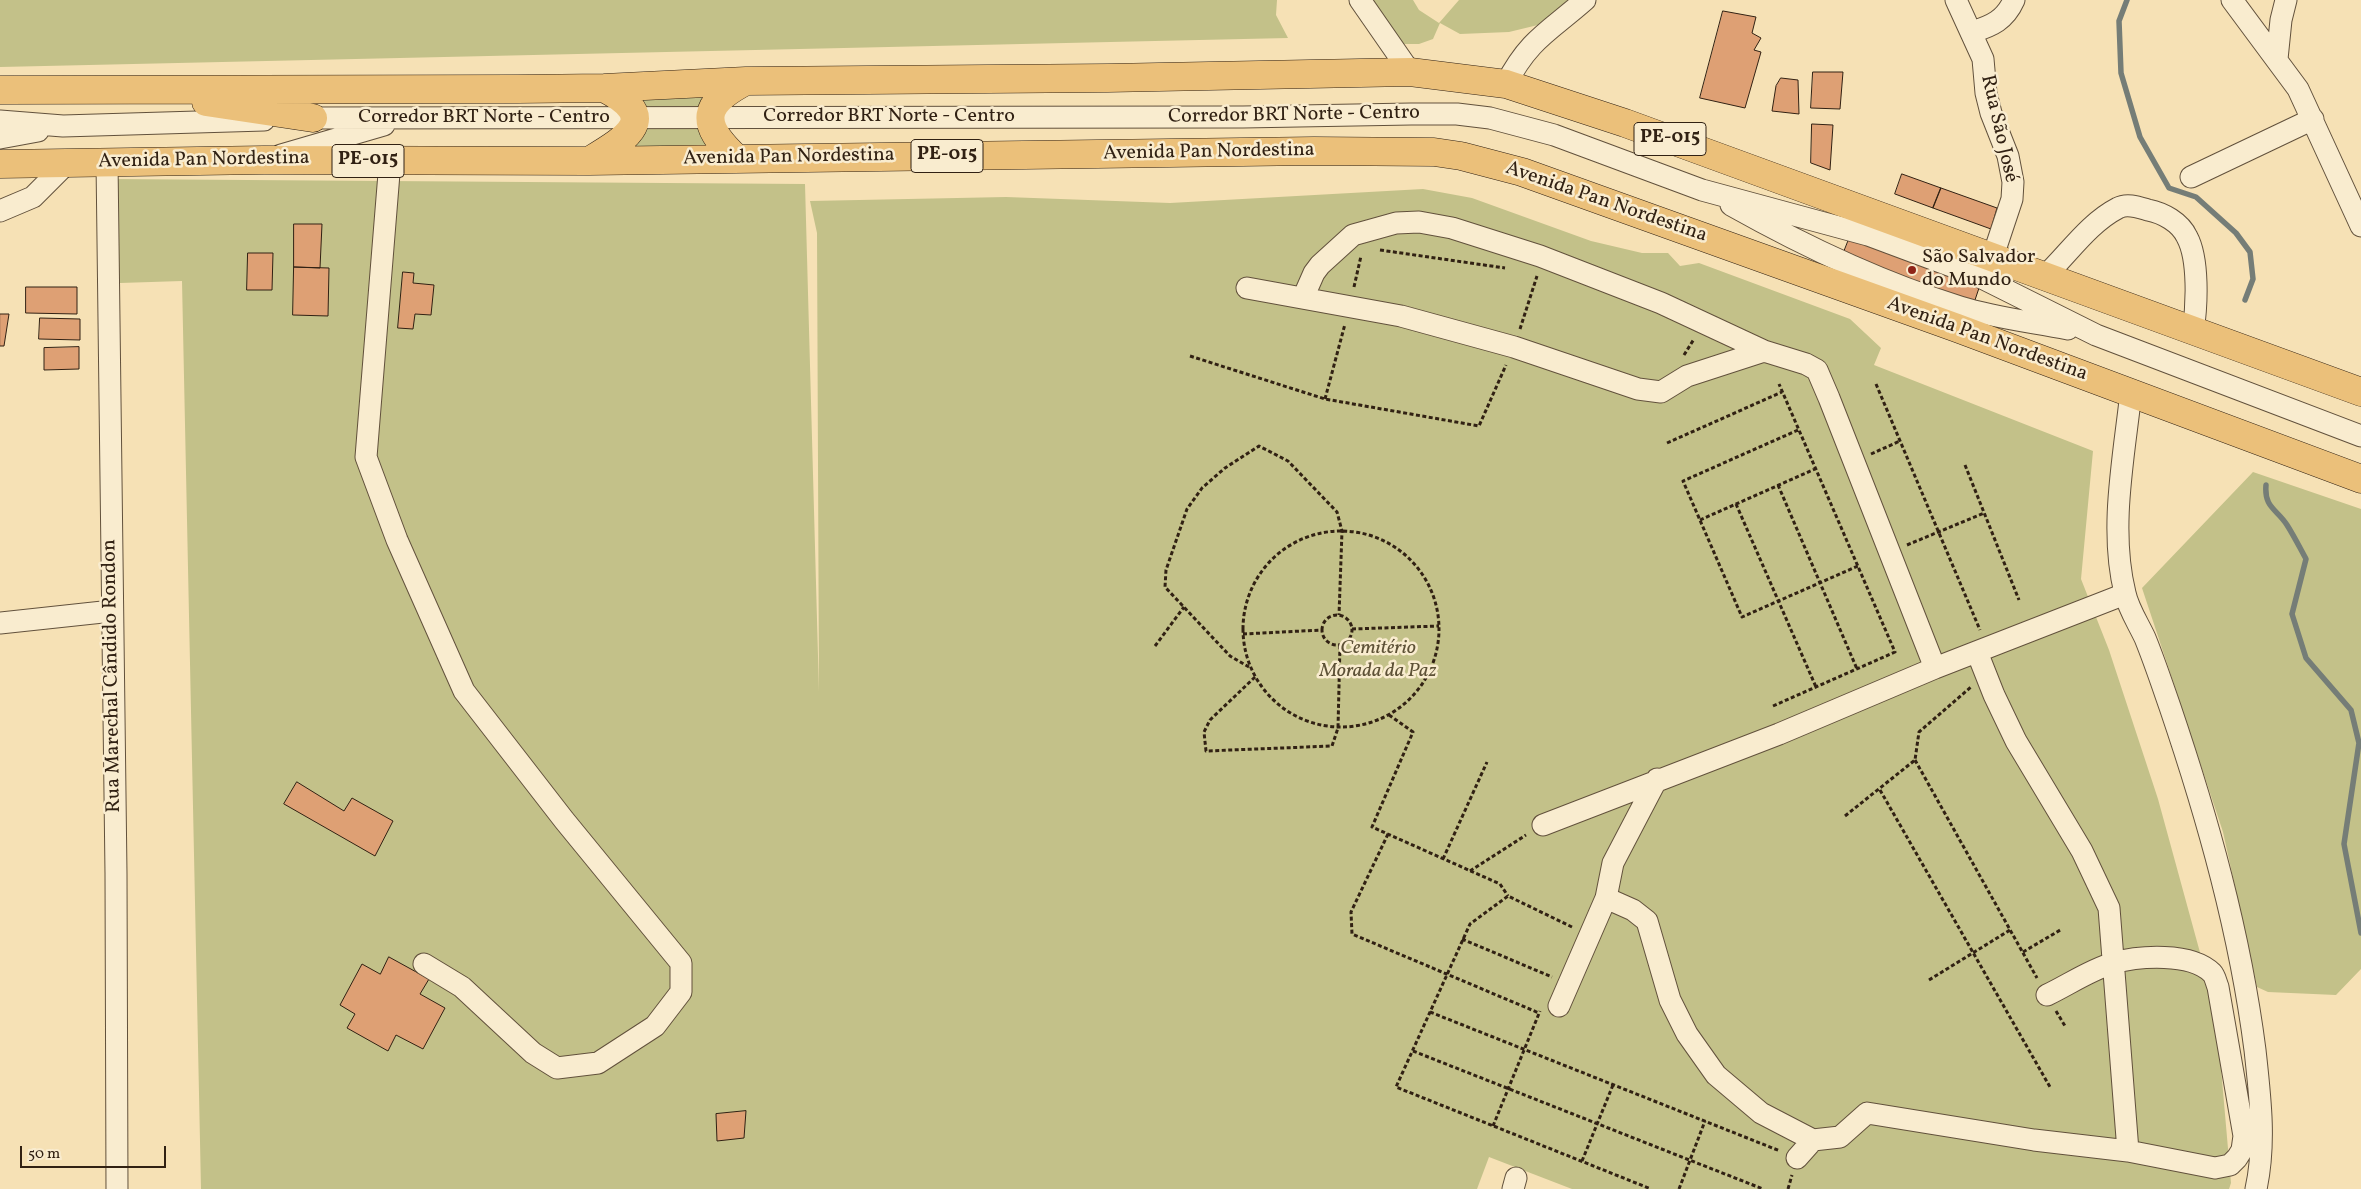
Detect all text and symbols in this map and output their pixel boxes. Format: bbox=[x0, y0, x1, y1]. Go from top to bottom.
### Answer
street label: Rua São José bbox=[1974, 73, 2022, 185]
street label: Corredor BRT Norte - Centro bbox=[1168, 102, 1420, 130]
street label: Corredor BRT Norte - Centro bbox=[763, 105, 1015, 129]
street label: Corredor BRT Norte - Centro bbox=[358, 106, 610, 130]
road number: PE-015 bbox=[1634, 122, 1706, 156]
street label: Avenida Pan Nordestina bbox=[1103, 139, 1315, 167]
road number: PE-015 bbox=[911, 140, 983, 172]
road number: PE-015 bbox=[332, 144, 404, 178]
street label: Avenida Pan Nordestina bbox=[683, 144, 895, 172]
street label: Avenida Pan Nordestina bbox=[98, 147, 310, 175]
street label: Avenida Pan Nordestina bbox=[1502, 157, 1710, 249]
place label: São Salvador do Mundo bbox=[1922, 246, 2035, 293]
marker: São Salvador do Mundo bbox=[1906, 264, 1918, 276]
street label: Avenida Pan Nordestina bbox=[1883, 293, 2091, 387]
street label: Rua Marechal Cândido Rondon bbox=[99, 539, 127, 813]
park label: Cemitério Morada da Paz bbox=[1320, 637, 1436, 684]
scale bar bbox=[22, 1136, 169, 1168]
text: 50 m bbox=[28, 1144, 60, 1165]

